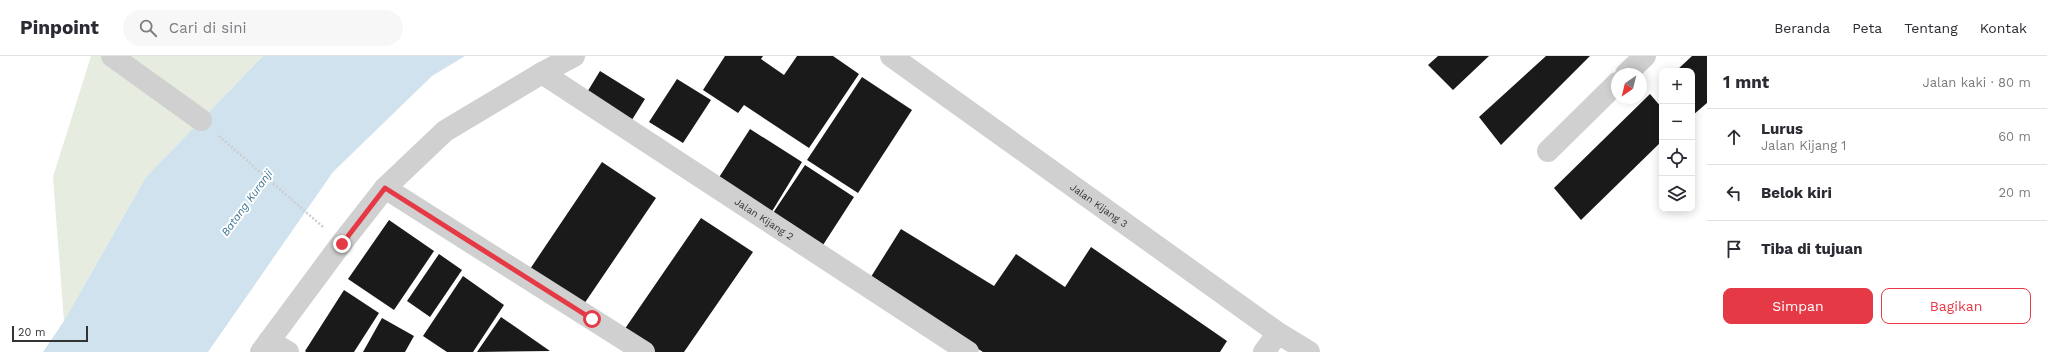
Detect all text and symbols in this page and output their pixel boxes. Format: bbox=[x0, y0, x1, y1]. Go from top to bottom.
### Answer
search box bbox=[123, 10, 403, 46]
text: Pinpoint bbox=[20, 16, 99, 39]
icon: search bbox=[137, 17, 159, 39]
text: Cari di sini bbox=[169, 19, 247, 37]
text: Beranda bbox=[1774, 20, 1830, 36]
text: Peta bbox=[1852, 20, 1882, 36]
text: Tentang bbox=[1904, 20, 1958, 36]
text: Kontak bbox=[1980, 20, 2027, 36]
north arrow bbox=[1611, 68, 1647, 104]
map controls bbox=[1659, 68, 1695, 212]
button: + bbox=[1659, 68, 1695, 104]
text: 1 mnt bbox=[1723, 72, 1769, 92]
text: Jalan kaki · 80 m bbox=[1923, 75, 2031, 90]
button: − bbox=[1659, 104, 1695, 140]
text: Lurus bbox=[1761, 120, 1803, 138]
icon: ahead bbox=[1723, 126, 1745, 148]
text: 60 m bbox=[1998, 129, 2031, 144]
text: Jalan Kijang 1 bbox=[1761, 138, 1846, 153]
button: locate bbox=[1659, 140, 1695, 176]
water label: Batang Kuranji bbox=[219, 166, 276, 239]
button: layers bbox=[1659, 176, 1695, 212]
street label: Jalan Kijang 3 bbox=[1068, 181, 1130, 229]
icon: left bbox=[1723, 182, 1745, 204]
text: Belok kiri bbox=[1761, 184, 1832, 202]
text: 20 m bbox=[1999, 185, 2031, 200]
street label: Jalan Kijang 2 bbox=[733, 195, 796, 242]
route end bbox=[333, 235, 351, 253]
icon: arrive bbox=[1723, 238, 1745, 260]
text: Tiba di tujuan bbox=[1761, 240, 1863, 258]
button: Simpan bbox=[1723, 288, 1873, 324]
button: Bagikan bbox=[1881, 288, 2031, 324]
route start bbox=[583, 310, 601, 328]
scale bar bbox=[12, 324, 88, 343]
text: 20 m bbox=[18, 326, 46, 339]

